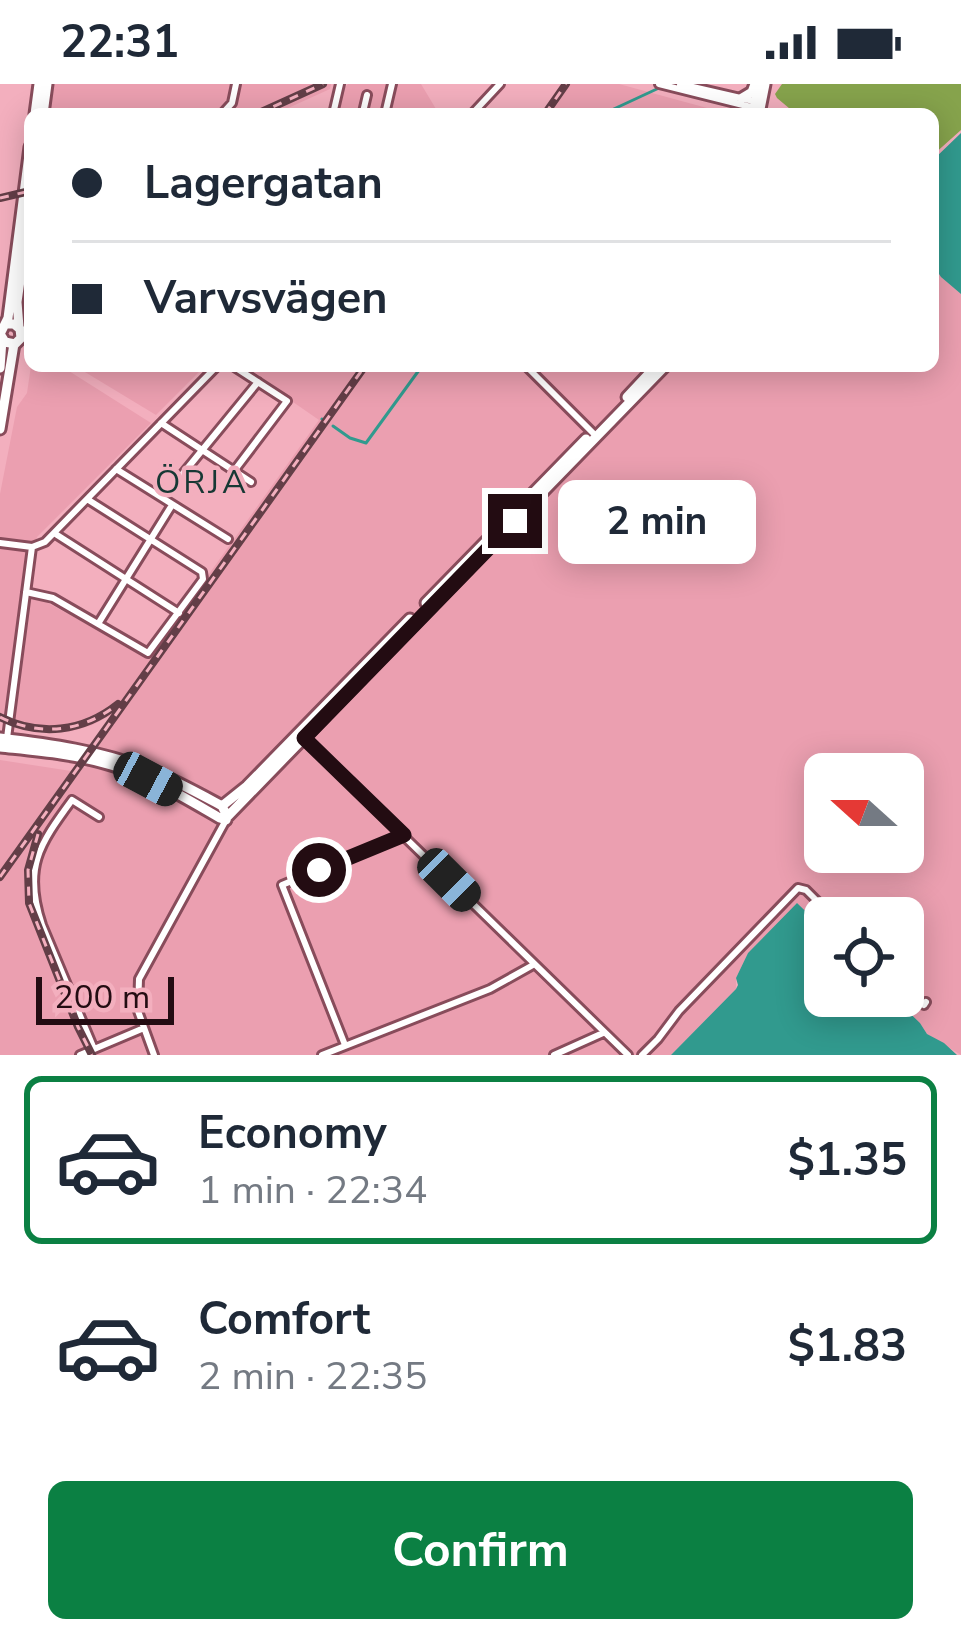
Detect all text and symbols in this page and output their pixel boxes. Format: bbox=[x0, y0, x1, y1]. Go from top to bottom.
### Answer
text: 22:31 bbox=[60, 12, 179, 73]
text: Lagergatan bbox=[144, 153, 383, 214]
text: Varvsvägen bbox=[144, 268, 388, 329]
district label: ÖRJA bbox=[155, 460, 249, 505]
callout: 2 min bbox=[557, 479, 755, 563]
route end bbox=[488, 494, 542, 548]
text: 2 min bbox=[607, 495, 707, 548]
car bbox=[108, 746, 188, 812]
north arrow bbox=[804, 753, 924, 873]
map controls bbox=[804, 753, 924, 1017]
car bbox=[411, 842, 487, 918]
route start bbox=[292, 843, 346, 897]
button: locate bbox=[804, 897, 924, 1017]
scale bar bbox=[36, 971, 174, 1024]
text: 200 m bbox=[54, 975, 150, 1020]
text: Economy bbox=[198, 1103, 387, 1164]
icon: car bbox=[54, 1106, 162, 1214]
text: $1.35 bbox=[788, 1130, 907, 1191]
text: 1 min · 22:34 bbox=[198, 1164, 427, 1217]
text: Comfort bbox=[198, 1289, 370, 1350]
icon: car bbox=[54, 1292, 162, 1400]
text: $1.83 bbox=[788, 1316, 907, 1377]
text: 2 min · 22:35 bbox=[198, 1350, 427, 1403]
button: Confirm bbox=[48, 1481, 913, 1619]

